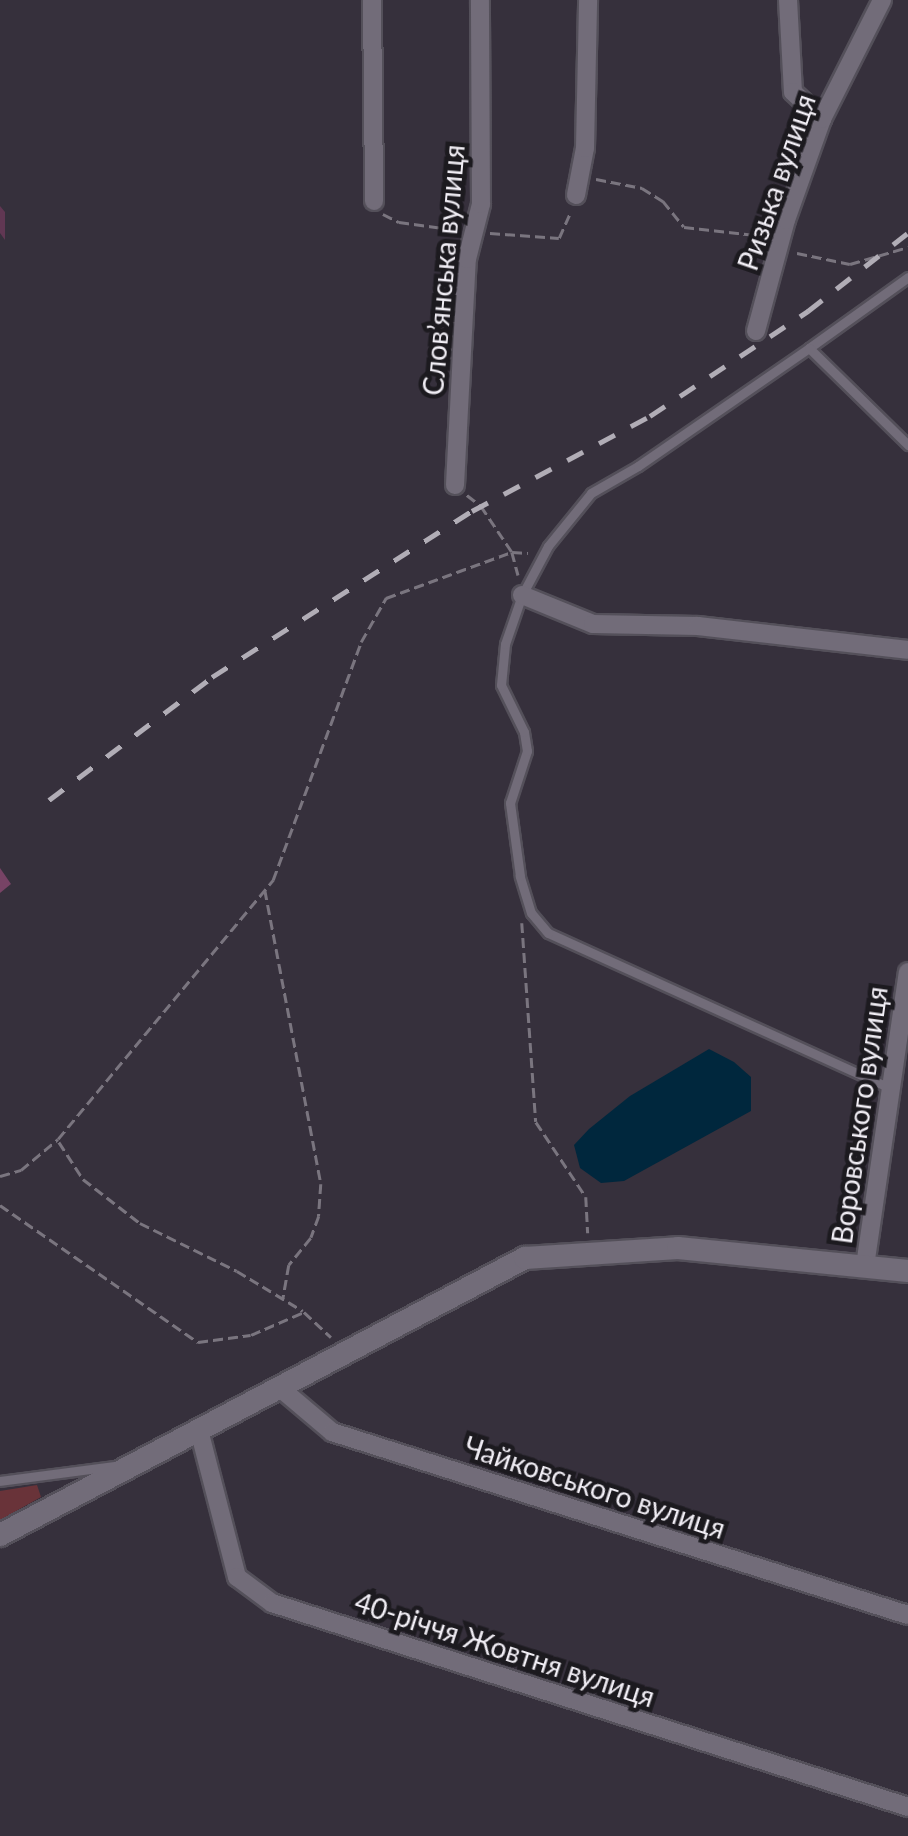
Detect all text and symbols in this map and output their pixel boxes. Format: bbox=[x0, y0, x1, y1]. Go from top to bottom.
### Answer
street label: Ризька вулиця bbox=[730, 89, 822, 275]
street label: Слов’янська вулиця bbox=[415, 143, 471, 397]
street label: Воровського вулиця bbox=[824, 984, 894, 1246]
street label: Чайковського вулиця bbox=[460, 1429, 730, 1545]
street label: 40-річчя Жовтня вулиця bbox=[351, 1585, 659, 1713]

